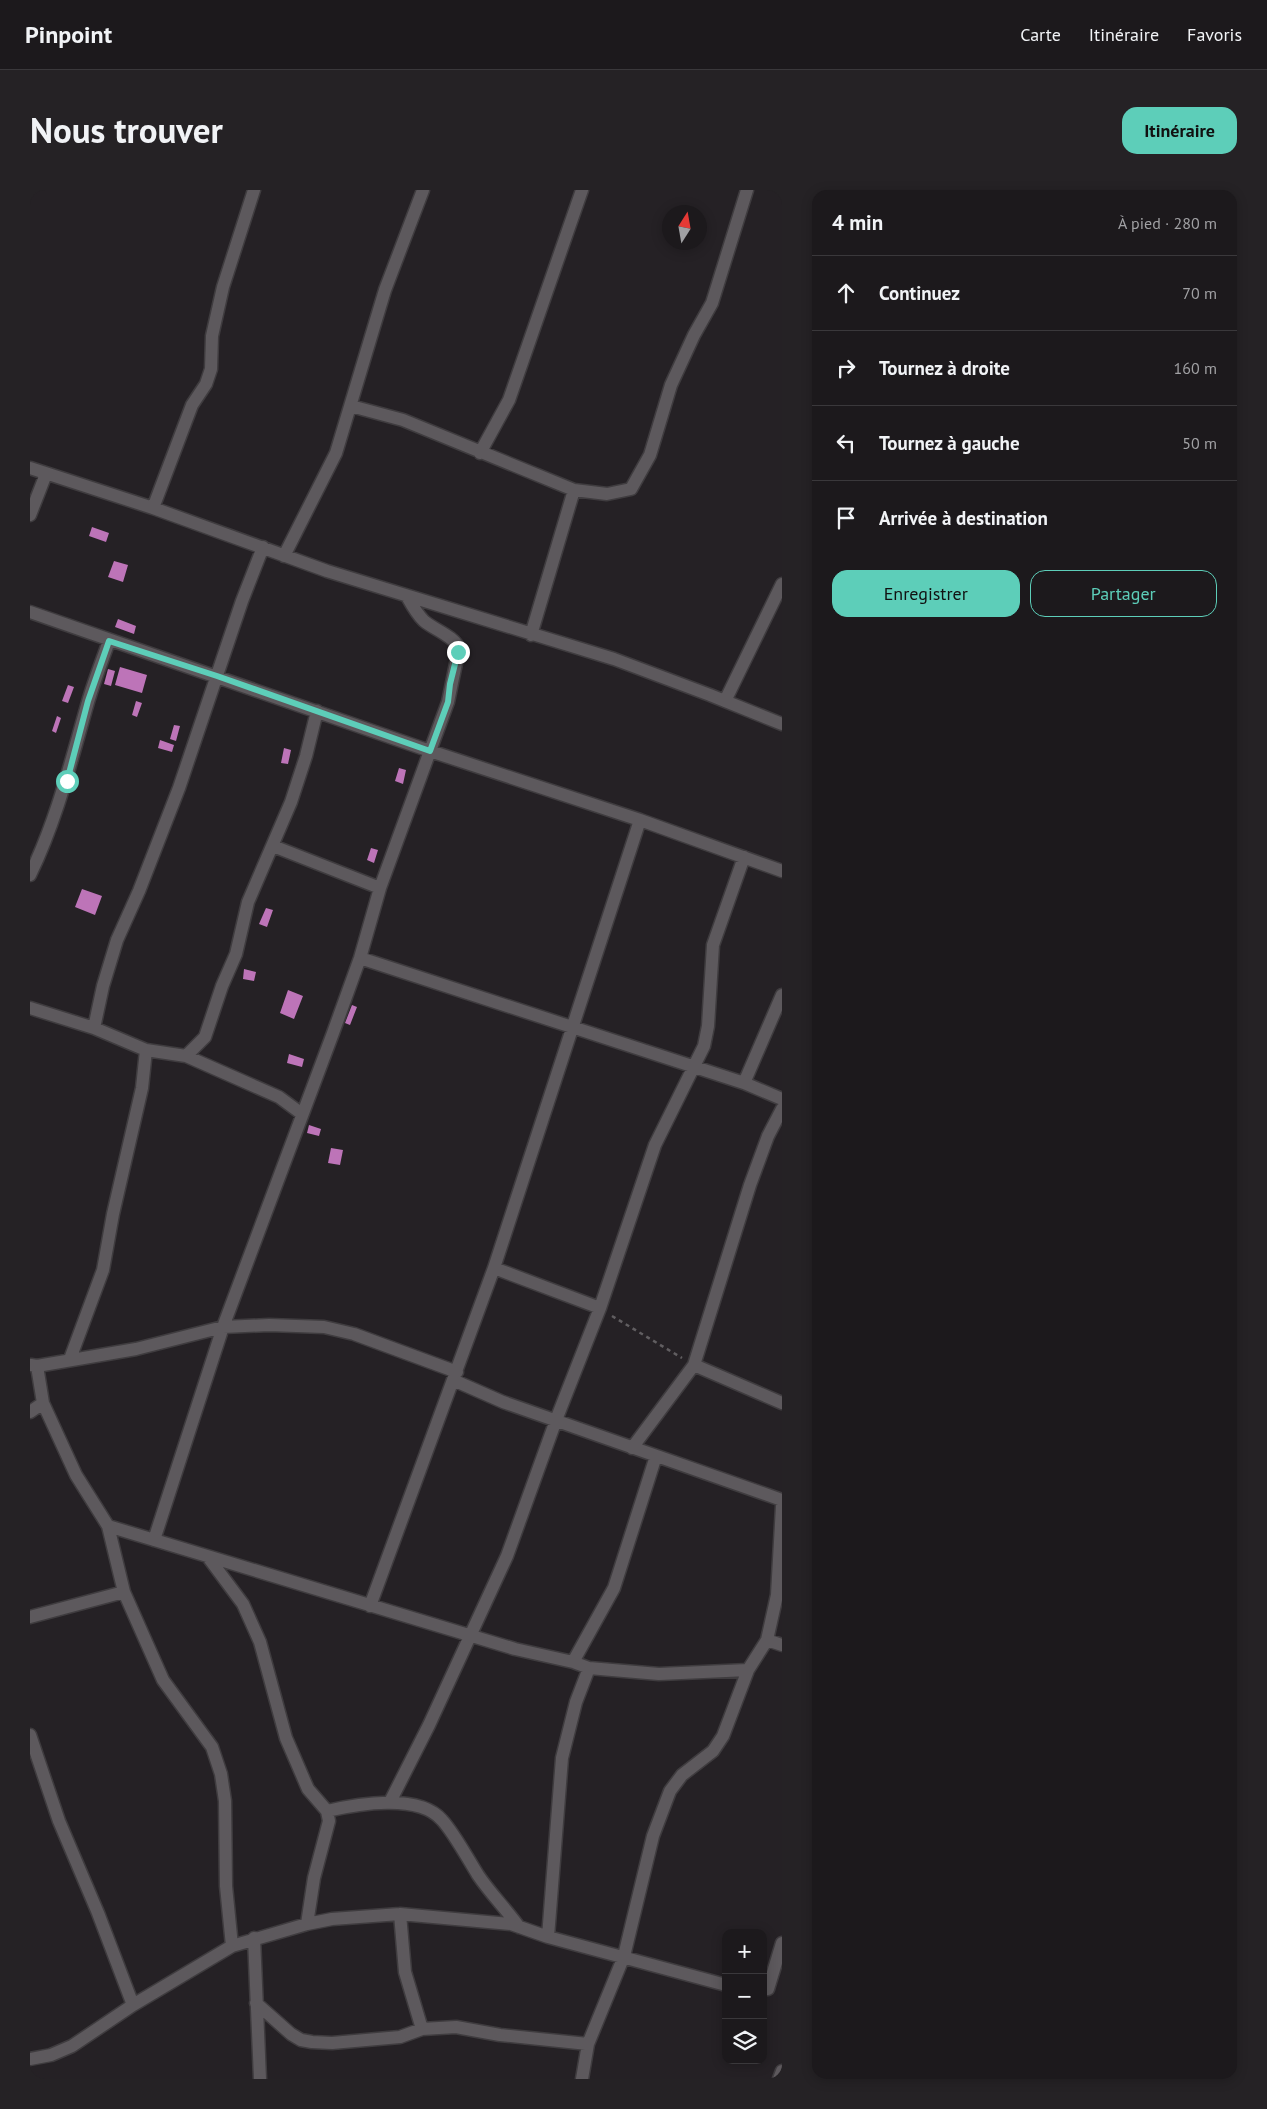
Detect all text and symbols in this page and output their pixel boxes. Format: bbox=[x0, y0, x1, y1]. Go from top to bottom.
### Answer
text: Pinpoint bbox=[25, 19, 112, 50]
text: Carte bbox=[1020, 23, 1061, 46]
text: Itinéraire bbox=[1089, 23, 1159, 46]
text: Favoris bbox=[1187, 23, 1242, 46]
text: Nous trouver bbox=[30, 107, 223, 153]
button: Itinéraire bbox=[1122, 107, 1237, 154]
north arrow bbox=[662, 205, 707, 250]
text: 4 min bbox=[832, 209, 883, 236]
text: À pied · 280 m bbox=[1118, 213, 1217, 233]
icon: ahead bbox=[832, 279, 860, 307]
text: Continuez bbox=[879, 281, 960, 305]
text: 70 m bbox=[1182, 283, 1217, 303]
icon: right bbox=[832, 354, 860, 382]
text: Tournez à droite bbox=[879, 356, 1010, 380]
text: 160 m bbox=[1174, 358, 1217, 378]
icon: left bbox=[832, 429, 860, 457]
text: Tournez à gauche bbox=[879, 431, 1020, 455]
text: 50 m bbox=[1182, 433, 1217, 453]
icon: arrive bbox=[832, 504, 860, 532]
text: Arrivée à destination bbox=[879, 506, 1048, 530]
button: Enregistrer bbox=[832, 570, 1020, 617]
button: Partager bbox=[1030, 570, 1217, 617]
route end bbox=[447, 641, 470, 664]
route start bbox=[56, 770, 79, 793]
map controls bbox=[722, 1929, 767, 2064]
button: + bbox=[722, 1929, 767, 1974]
button: − bbox=[722, 1974, 767, 2019]
button: layers bbox=[722, 2019, 767, 2064]

